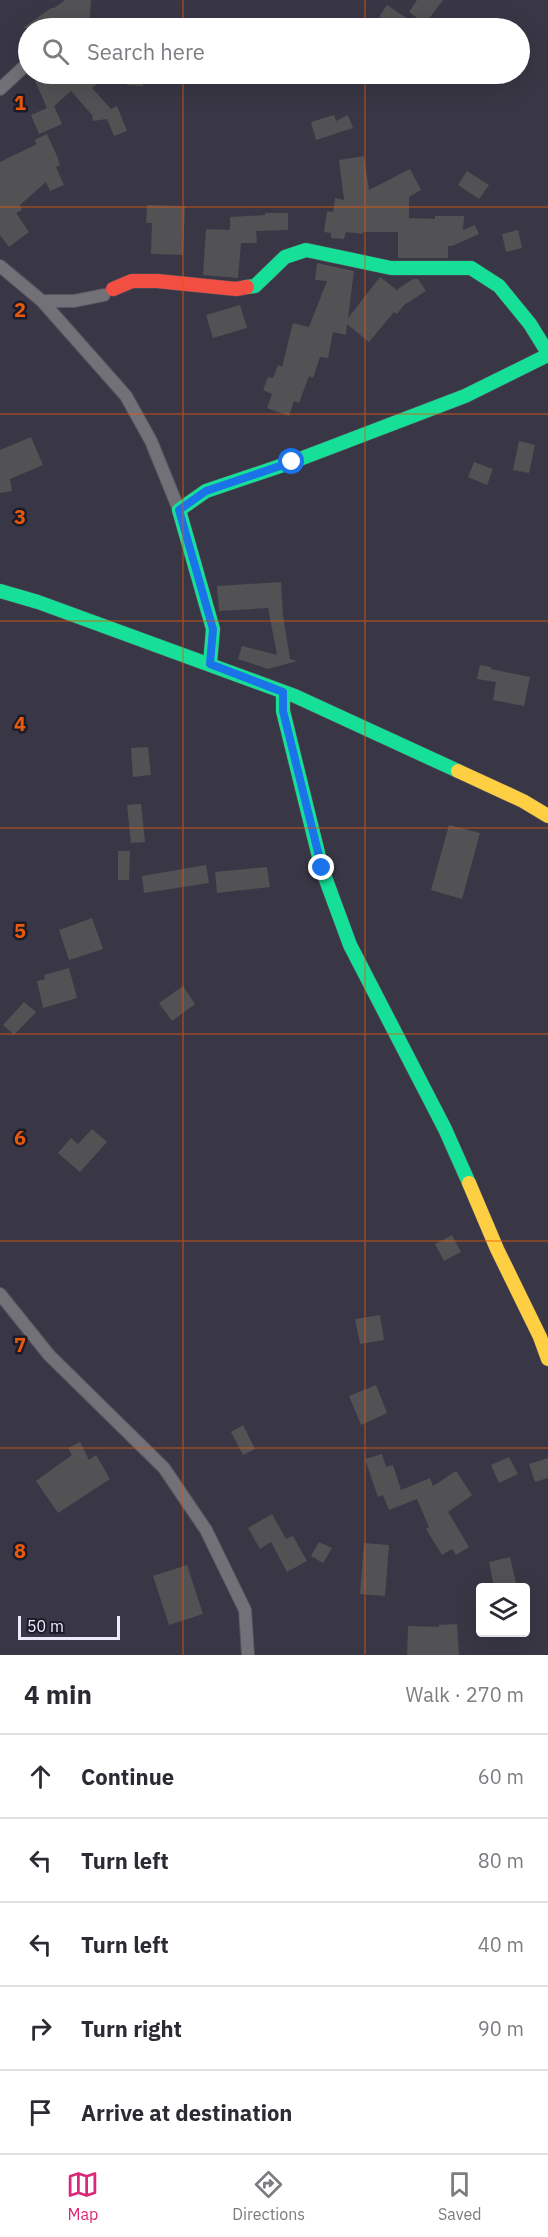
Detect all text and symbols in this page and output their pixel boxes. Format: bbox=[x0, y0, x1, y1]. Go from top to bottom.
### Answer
search box bbox=[18, 18, 530, 84]
icon: search bbox=[39, 35, 72, 68]
text: Search here bbox=[87, 37, 205, 66]
text: 1 bbox=[14, 89, 26, 116]
text: 2 bbox=[14, 296, 26, 323]
route start bbox=[278, 448, 304, 474]
text: 3 bbox=[14, 503, 26, 530]
text: 4 bbox=[14, 710, 26, 737]
route end bbox=[308, 854, 334, 880]
text: 5 bbox=[14, 917, 26, 944]
text: 6 bbox=[14, 1124, 26, 1151]
text: 7 bbox=[14, 1331, 26, 1358]
text: 8 bbox=[14, 1537, 26, 1564]
map controls bbox=[476, 1583, 530, 1637]
button: layers bbox=[476, 1583, 530, 1637]
scale bar bbox=[18, 1613, 120, 1640]
text: 50 m bbox=[27, 1616, 64, 1636]
text: 4 min bbox=[24, 1677, 92, 1711]
text: Walk · 270 m bbox=[406, 1681, 524, 1708]
icon: ahead bbox=[24, 1760, 57, 1793]
text: Continue bbox=[81, 1762, 174, 1791]
text: 60 m bbox=[478, 1763, 524, 1790]
icon: left bbox=[24, 1844, 57, 1877]
text: Turn left bbox=[81, 1846, 169, 1875]
text: 80 m bbox=[478, 1847, 524, 1874]
icon: left bbox=[24, 1928, 57, 1961]
text: Turn left bbox=[81, 1930, 169, 1959]
text: 40 m bbox=[478, 1931, 524, 1958]
icon: right bbox=[24, 2012, 57, 2045]
text: Turn right bbox=[81, 2014, 182, 2043]
text: 90 m bbox=[478, 2015, 524, 2042]
icon: arrive bbox=[24, 2096, 57, 2129]
text: Arrive at destination bbox=[81, 2098, 292, 2127]
tab: Map bbox=[66, 2168, 99, 2224]
tab: Directions bbox=[232, 2168, 305, 2224]
tab: Saved bbox=[438, 2168, 482, 2224]

